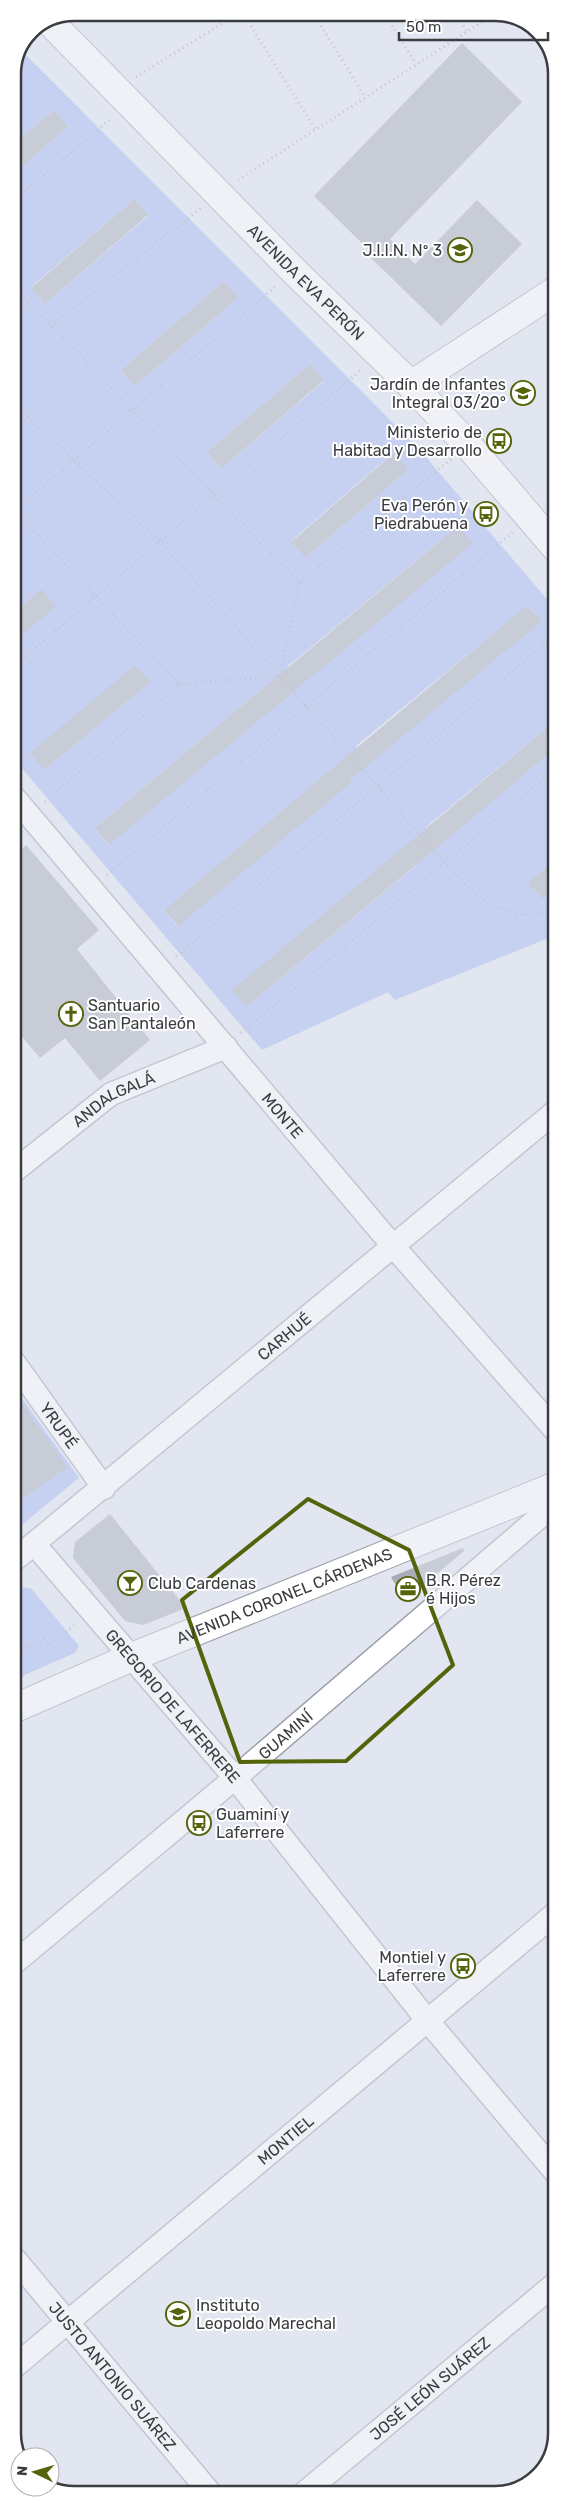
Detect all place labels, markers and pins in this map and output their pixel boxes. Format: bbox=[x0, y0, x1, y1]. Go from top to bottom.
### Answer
school or university icon: J.I.I.N. Nº 3 bbox=[447, 237, 473, 263]
place label: J.I.I.N. Nº 3 bbox=[363, 241, 442, 260]
place label: Jardín de Infantes Integral 03/20° bbox=[370, 375, 506, 412]
school or university icon: Jardín de Infantes Integral 03/20° bbox=[510, 380, 536, 406]
place label: Ministerio de Habitad y Desarrollo bbox=[333, 423, 482, 460]
bus stop icon: Ministerio de Habitad y Desarrollo bbox=[486, 428, 512, 454]
place label: Eva Perón y Piedrabuena bbox=[374, 496, 468, 533]
bus stop icon: Eva Perón y Piedrabuena bbox=[473, 501, 499, 527]
place label: Santuario San Pantaleón bbox=[88, 996, 196, 1033]
church icon: Santuario San Pantaleón bbox=[58, 1001, 84, 1027]
bar icon: Club Cardenas bbox=[117, 1570, 143, 1596]
place label: B.R. Pérez é Hijos bbox=[426, 1571, 501, 1608]
place label: Club Cardenas bbox=[148, 1574, 256, 1593]
office icon: B.R. Pérez é Hijos bbox=[395, 1576, 421, 1602]
place label: Guaminí y Laferrere bbox=[216, 1805, 290, 1842]
bus stop icon: Guaminí y Laferrere bbox=[186, 1810, 212, 1836]
place label: Montiel y Laferrere bbox=[377, 1948, 446, 1985]
bus stop icon: Montiel y Laferrere bbox=[450, 1953, 476, 1979]
place label: Instituto Leopoldo Marechal bbox=[196, 2296, 336, 2333]
school or university icon: Instituto Leopoldo Marechal bbox=[165, 2301, 191, 2327]

